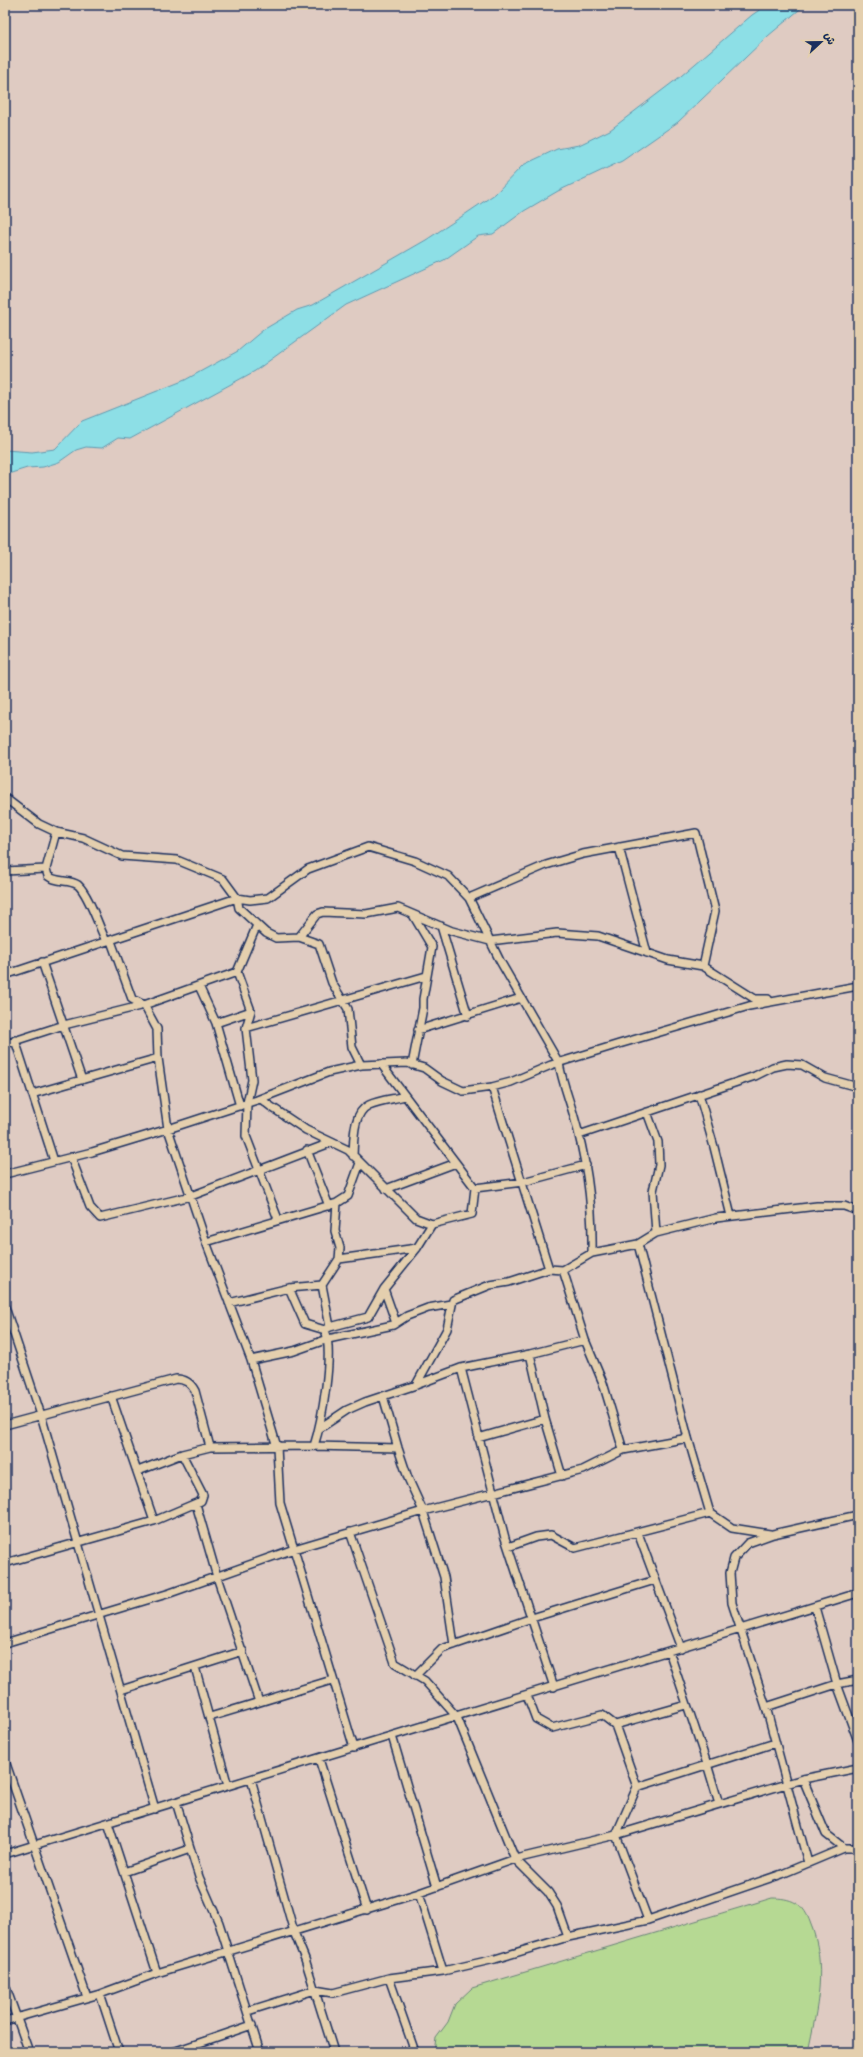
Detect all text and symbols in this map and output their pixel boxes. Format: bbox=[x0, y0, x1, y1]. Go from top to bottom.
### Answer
north arrow bbox=[801, 22, 841, 62]
text: ش bbox=[819, 30, 840, 48]

